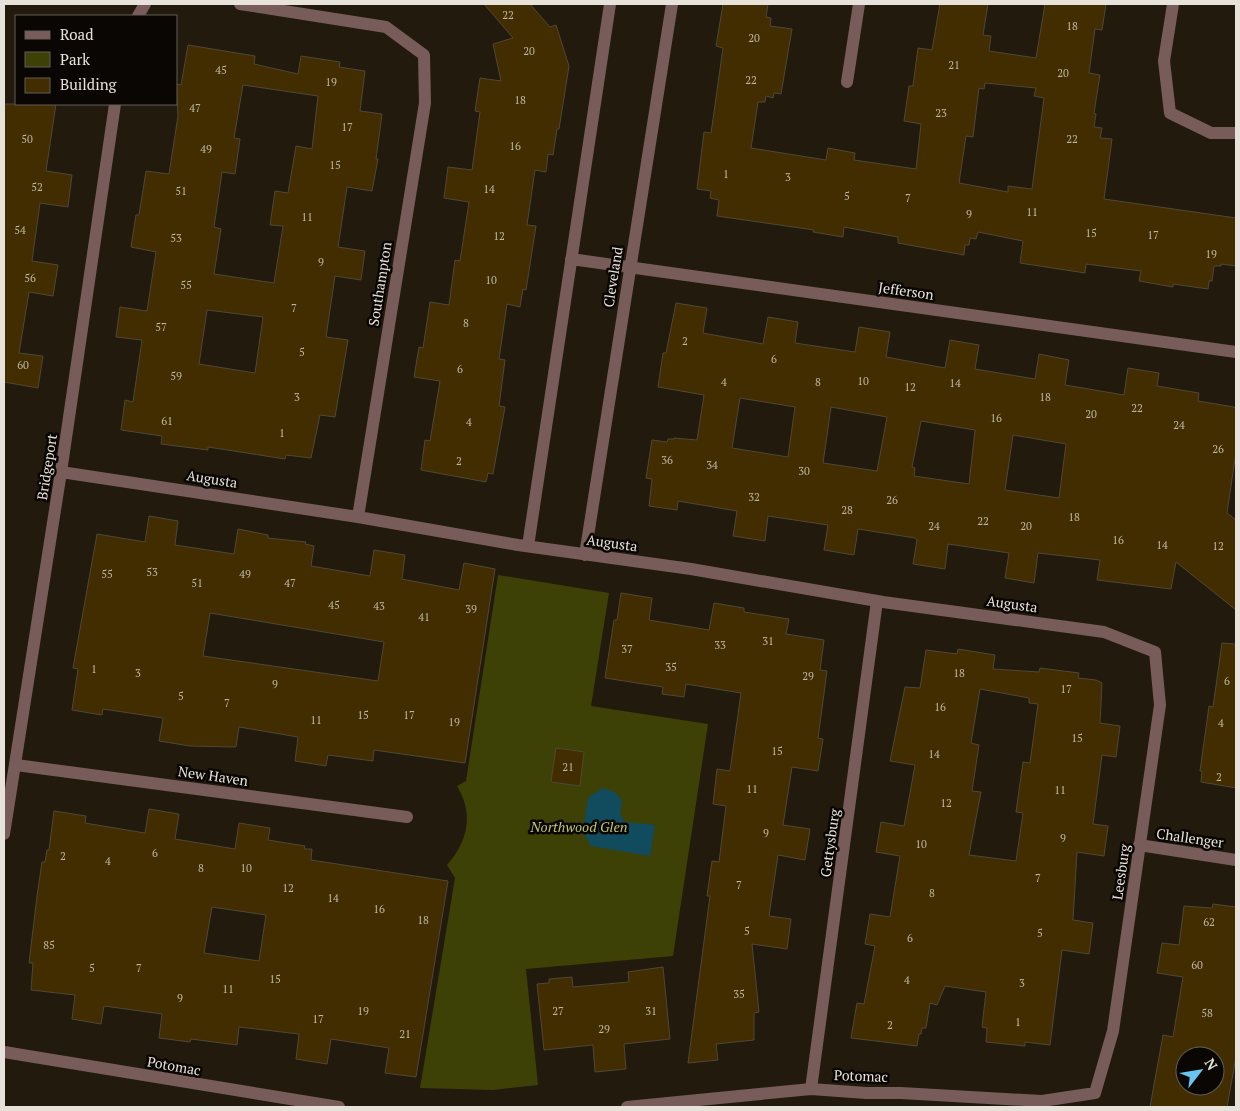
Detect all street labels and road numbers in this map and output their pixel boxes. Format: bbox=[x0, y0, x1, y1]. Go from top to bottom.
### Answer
street label: Southampton bbox=[363, 240, 396, 327]
street label: Cleveland bbox=[598, 245, 627, 309]
street label: Jefferson bbox=[877, 277, 936, 304]
street label: Bridgeport bbox=[32, 432, 61, 501]
street label: Augusta bbox=[185, 465, 239, 492]
street label: Augusta bbox=[585, 530, 639, 555]
street label: Augusta bbox=[985, 591, 1039, 616]
street label: New Haven bbox=[177, 761, 250, 790]
street label: Gettysburg bbox=[815, 807, 844, 878]
street label: Challenger bbox=[1155, 823, 1226, 852]
street label: Leesburg bbox=[1107, 842, 1134, 901]
street label: Potomac bbox=[146, 1051, 202, 1080]
street label: Potomac bbox=[834, 1065, 888, 1086]

